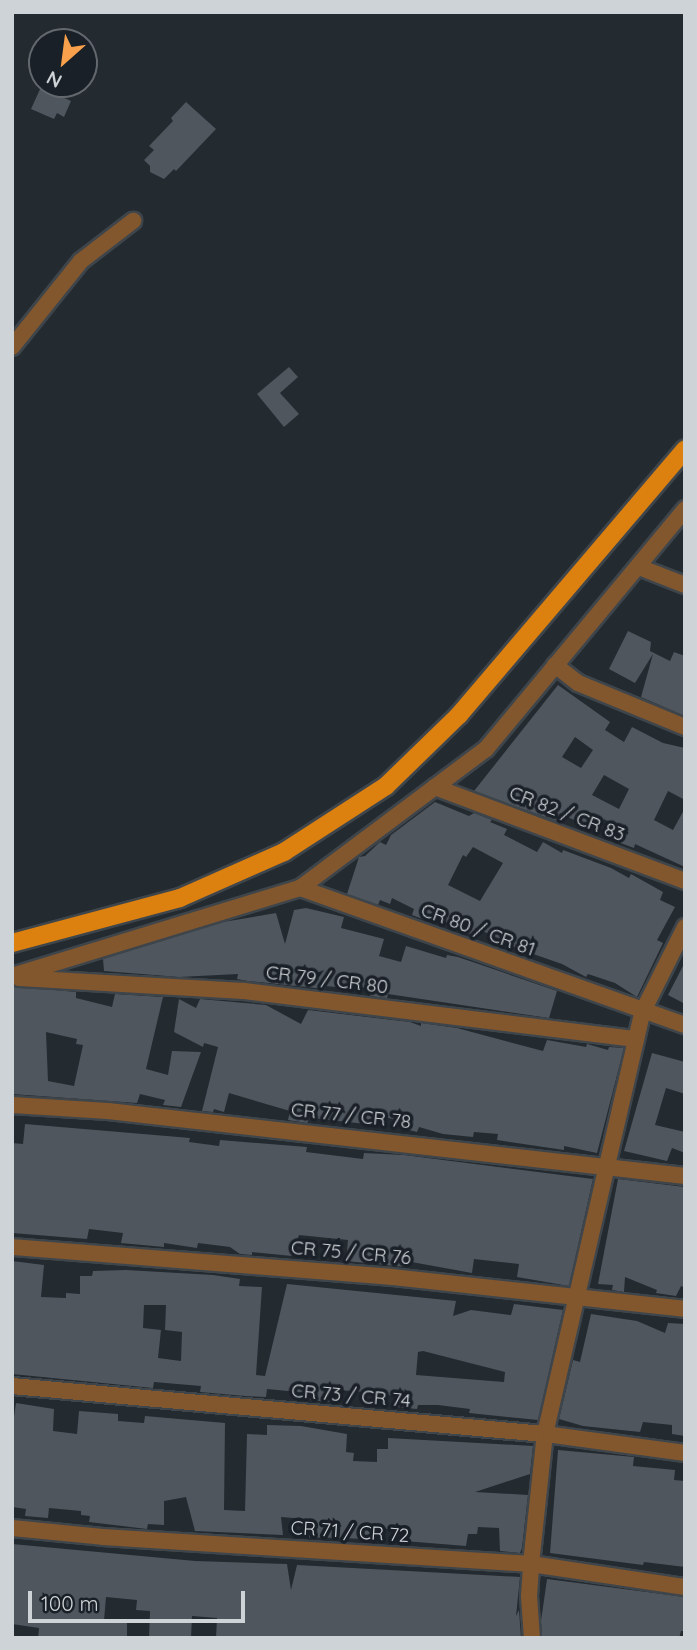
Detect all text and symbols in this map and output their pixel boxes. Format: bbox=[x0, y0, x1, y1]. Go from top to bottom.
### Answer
north arrow bbox=[28, 28, 98, 98]
text: N bbox=[42, 66, 66, 94]
street label: CR 82 / CR 83 bbox=[506, 782, 628, 846]
street label: CR 80 / CR 81 bbox=[418, 899, 538, 961]
street label: CR 79 / CR 80 bbox=[265, 961, 389, 999]
street label: CR 77 / CR 78 bbox=[290, 1098, 412, 1134]
street label: CR 75 / CR 76 bbox=[290, 1236, 412, 1270]
street label: CR 73 / CR 74 bbox=[290, 1379, 412, 1413]
street label: CR 71 / CR 72 bbox=[290, 1516, 410, 1548]
scale bar bbox=[32, 1576, 248, 1620]
text: 100 m bbox=[41, 1590, 99, 1616]

